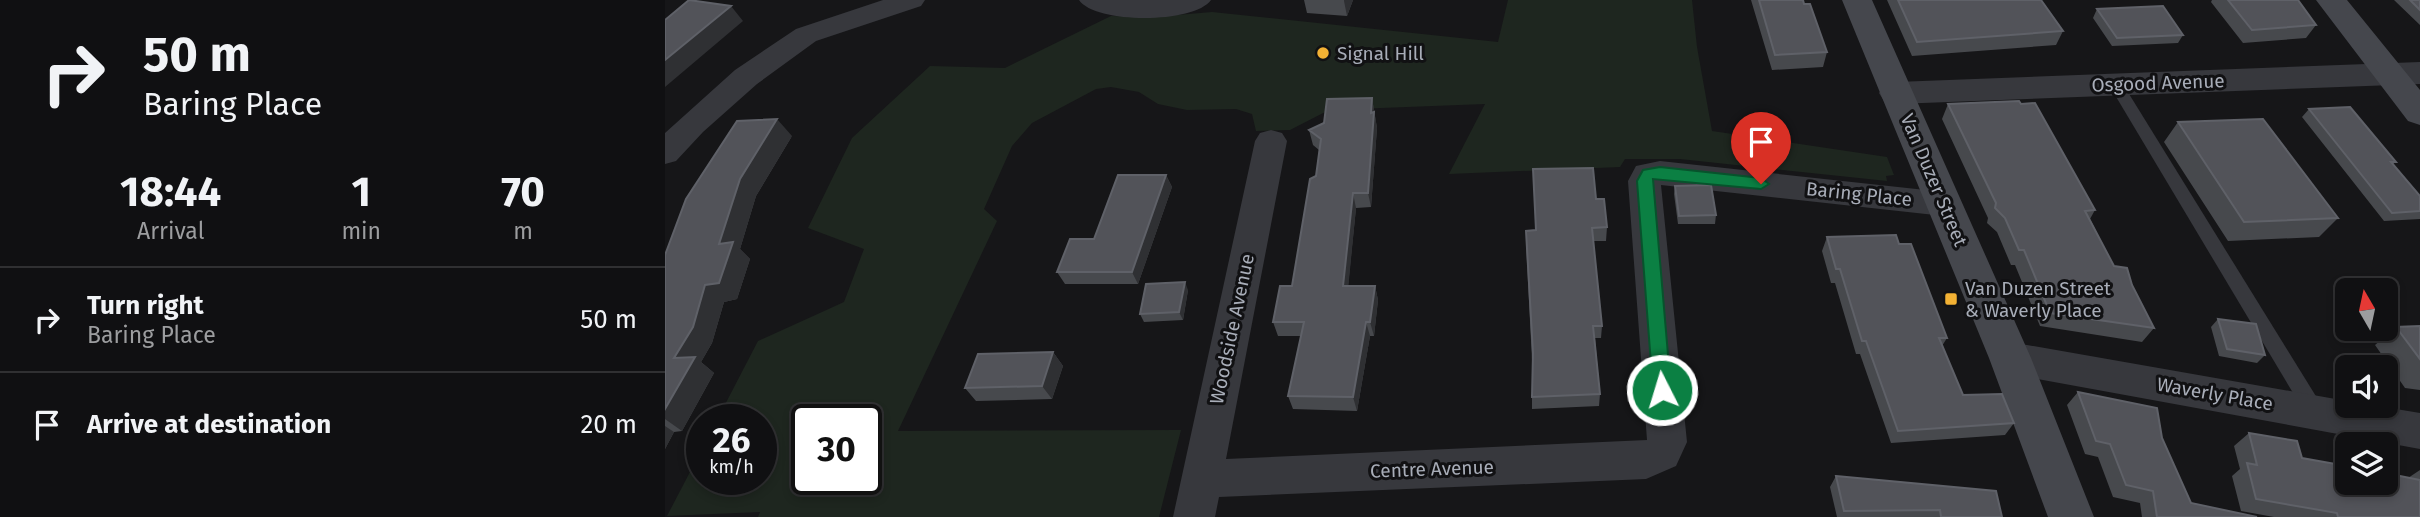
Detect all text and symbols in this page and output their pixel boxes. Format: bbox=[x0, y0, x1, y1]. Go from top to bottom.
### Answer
text: 50 m bbox=[143, 25, 251, 84]
icon: right bbox=[28, 28, 119, 119]
place label: Signal Hill bbox=[1337, 42, 1424, 65]
marker: Signal Hill bbox=[1315, 45, 1331, 61]
street label: Osgood Avenue bbox=[2091, 69, 2225, 97]
text: Baring Place bbox=[143, 85, 322, 123]
street label: Van Duzer Street bbox=[1896, 110, 1972, 250]
pin bbox=[1731, 112, 1791, 184]
icon: arrive bbox=[1742, 123, 1780, 161]
text: 18:44 bbox=[120, 167, 221, 217]
text: 1 bbox=[351, 167, 371, 217]
text: 70 bbox=[501, 167, 545, 217]
street label: Baring Place bbox=[1805, 177, 1913, 211]
text: Arrival bbox=[137, 217, 204, 245]
text: min bbox=[341, 217, 381, 245]
text: m bbox=[513, 217, 533, 245]
street label: Woodside Avenue bbox=[1205, 252, 1259, 406]
place label: Van Duzen Street & Waverly Place bbox=[1965, 277, 2111, 322]
north arrow bbox=[2335, 278, 2397, 341]
map controls bbox=[2335, 278, 2398, 495]
text: Turn right bbox=[87, 290, 204, 321]
marker: Van Duzen Street & Waverly Place bbox=[1943, 291, 1959, 307]
icon: right bbox=[28, 301, 66, 339]
text: 50 m bbox=[580, 304, 637, 335]
text: Baring Place bbox=[87, 321, 216, 349]
position arrow bbox=[1625, 353, 1699, 427]
button: sound bbox=[2335, 355, 2398, 418]
street label: Waverly Place bbox=[2155, 372, 2275, 416]
speed limit sign: 30 bbox=[791, 404, 882, 495]
icon: arrive bbox=[28, 406, 66, 444]
text: Arrive at destination bbox=[87, 409, 331, 440]
text: 20 m bbox=[580, 409, 637, 440]
text: 26 bbox=[713, 419, 750, 461]
button: layers bbox=[2335, 432, 2398, 495]
street label: Centre Avenue bbox=[1370, 455, 1494, 483]
text: km/h bbox=[709, 456, 754, 478]

